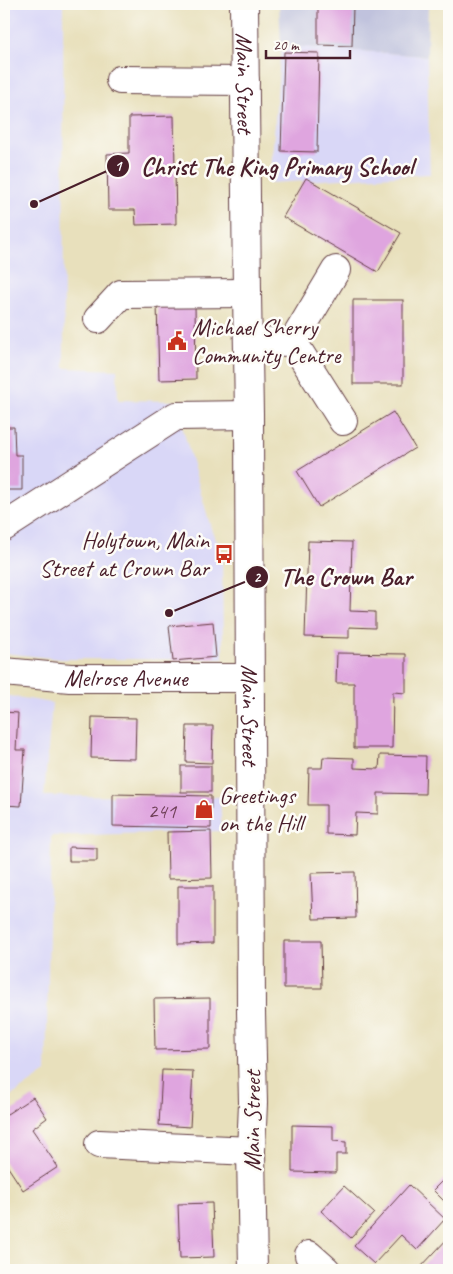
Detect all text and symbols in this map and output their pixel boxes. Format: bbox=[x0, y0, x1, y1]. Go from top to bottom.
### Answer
scale bar bbox=[266, 28, 349, 60]
street label: Main Street bbox=[229, 32, 260, 136]
text: 20 m bbox=[273, 36, 300, 55]
callout: Christ The King Primary School bbox=[105, 146, 423, 186]
text: Christ The King Primary School bbox=[141, 151, 418, 183]
text: 1 bbox=[115, 157, 124, 176]
place label: Michael Sherry Community Centre bbox=[192, 312, 343, 370]
public building icon: Michael Sherry Community Centre bbox=[166, 330, 188, 352]
place label: Holytown, Main Street at Crown Bar bbox=[39, 525, 211, 583]
bus stop icon: Holytown, Main Street at Crown Bar bbox=[213, 543, 235, 565]
callout: The Crown Bar bbox=[245, 557, 422, 597]
text: The Crown Bar bbox=[280, 561, 415, 593]
text: 2 bbox=[254, 568, 262, 587]
street label: Melrose Avenue bbox=[64, 663, 190, 693]
street label: Main Street bbox=[235, 665, 265, 767]
place label: Greetings on the Hill bbox=[219, 780, 307, 838]
house number: 241 bbox=[148, 798, 178, 824]
shop icon: Greetings on the Hill bbox=[193, 798, 215, 820]
street label: Main Street bbox=[237, 1069, 267, 1171]

